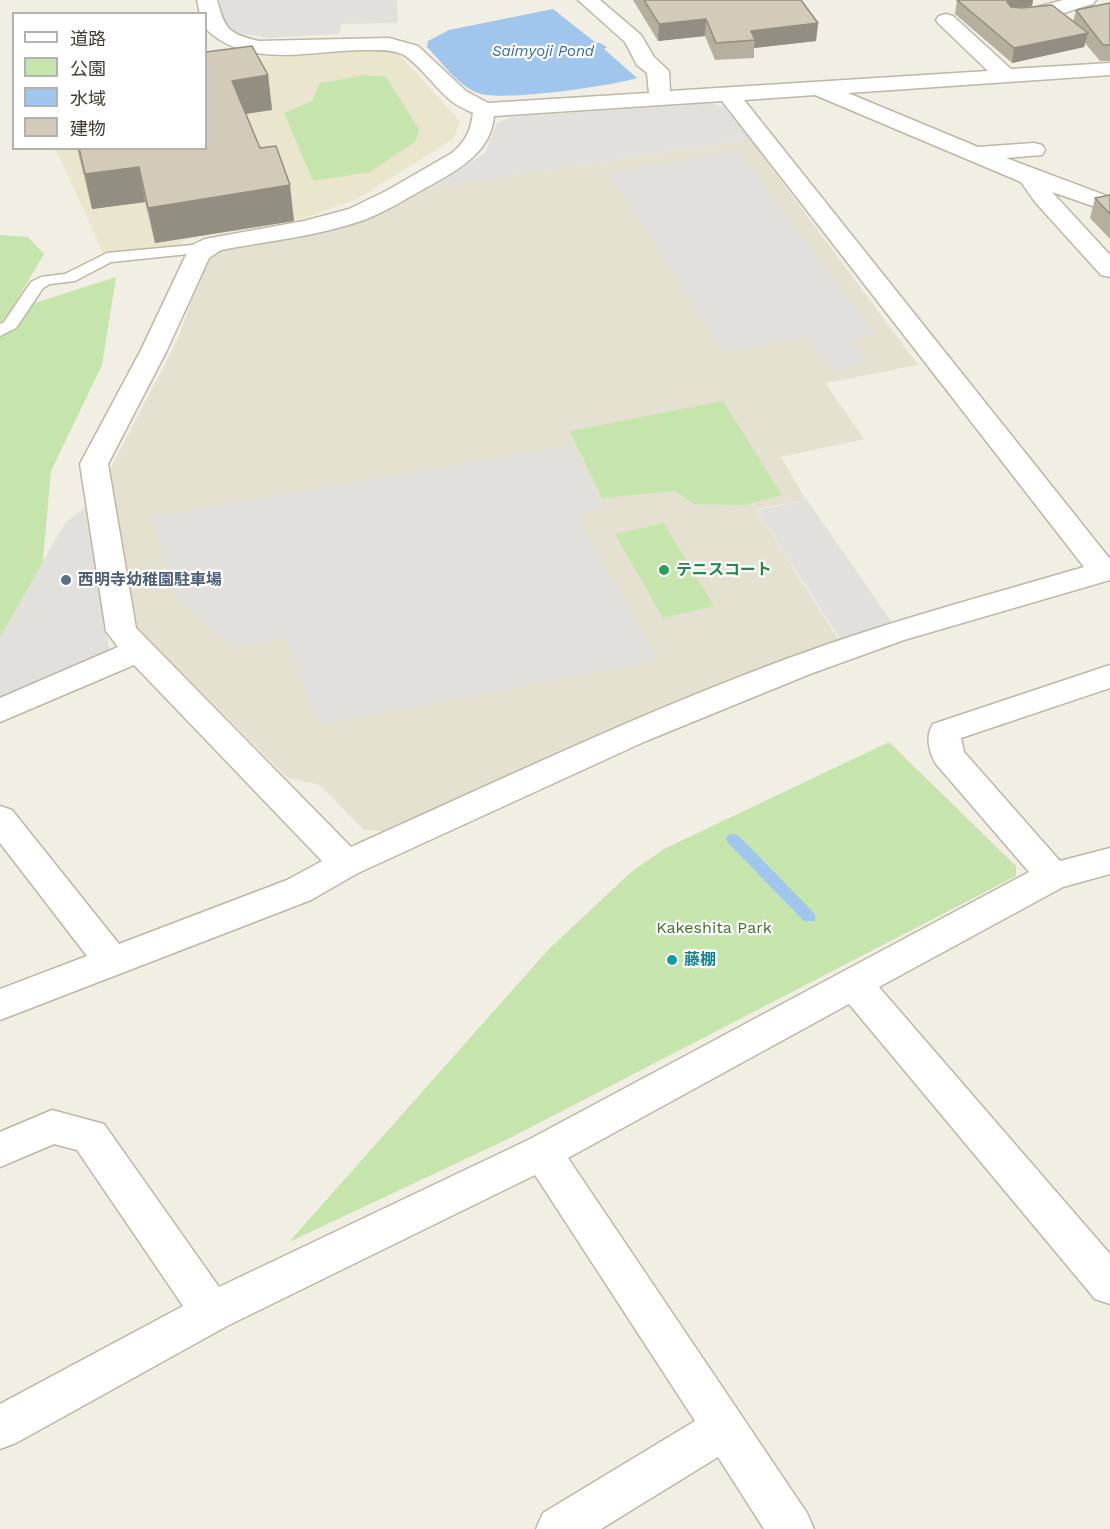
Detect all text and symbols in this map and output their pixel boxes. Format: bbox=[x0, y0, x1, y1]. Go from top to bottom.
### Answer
legend bbox=[12, 12, 207, 150]
text: 道路 bbox=[70, 28, 106, 49]
water label: Saimyoji Pond bbox=[492, 43, 594, 61]
text: 公園 bbox=[70, 58, 106, 79]
text: 水域 bbox=[70, 88, 106, 109]
text: 建物 bbox=[70, 118, 106, 139]
place label: テニスコート bbox=[676, 560, 772, 580]
marker: テニスコート bbox=[657, 563, 671, 577]
place label: 西明寺幼稚園駐車場 bbox=[78, 570, 222, 590]
marker: 西明寺幼稚園駐車場 bbox=[59, 573, 73, 587]
park label: Kakeshita Park bbox=[656, 918, 772, 938]
place label: 藤棚 bbox=[684, 950, 716, 970]
marker: 藤棚 bbox=[665, 953, 679, 967]

